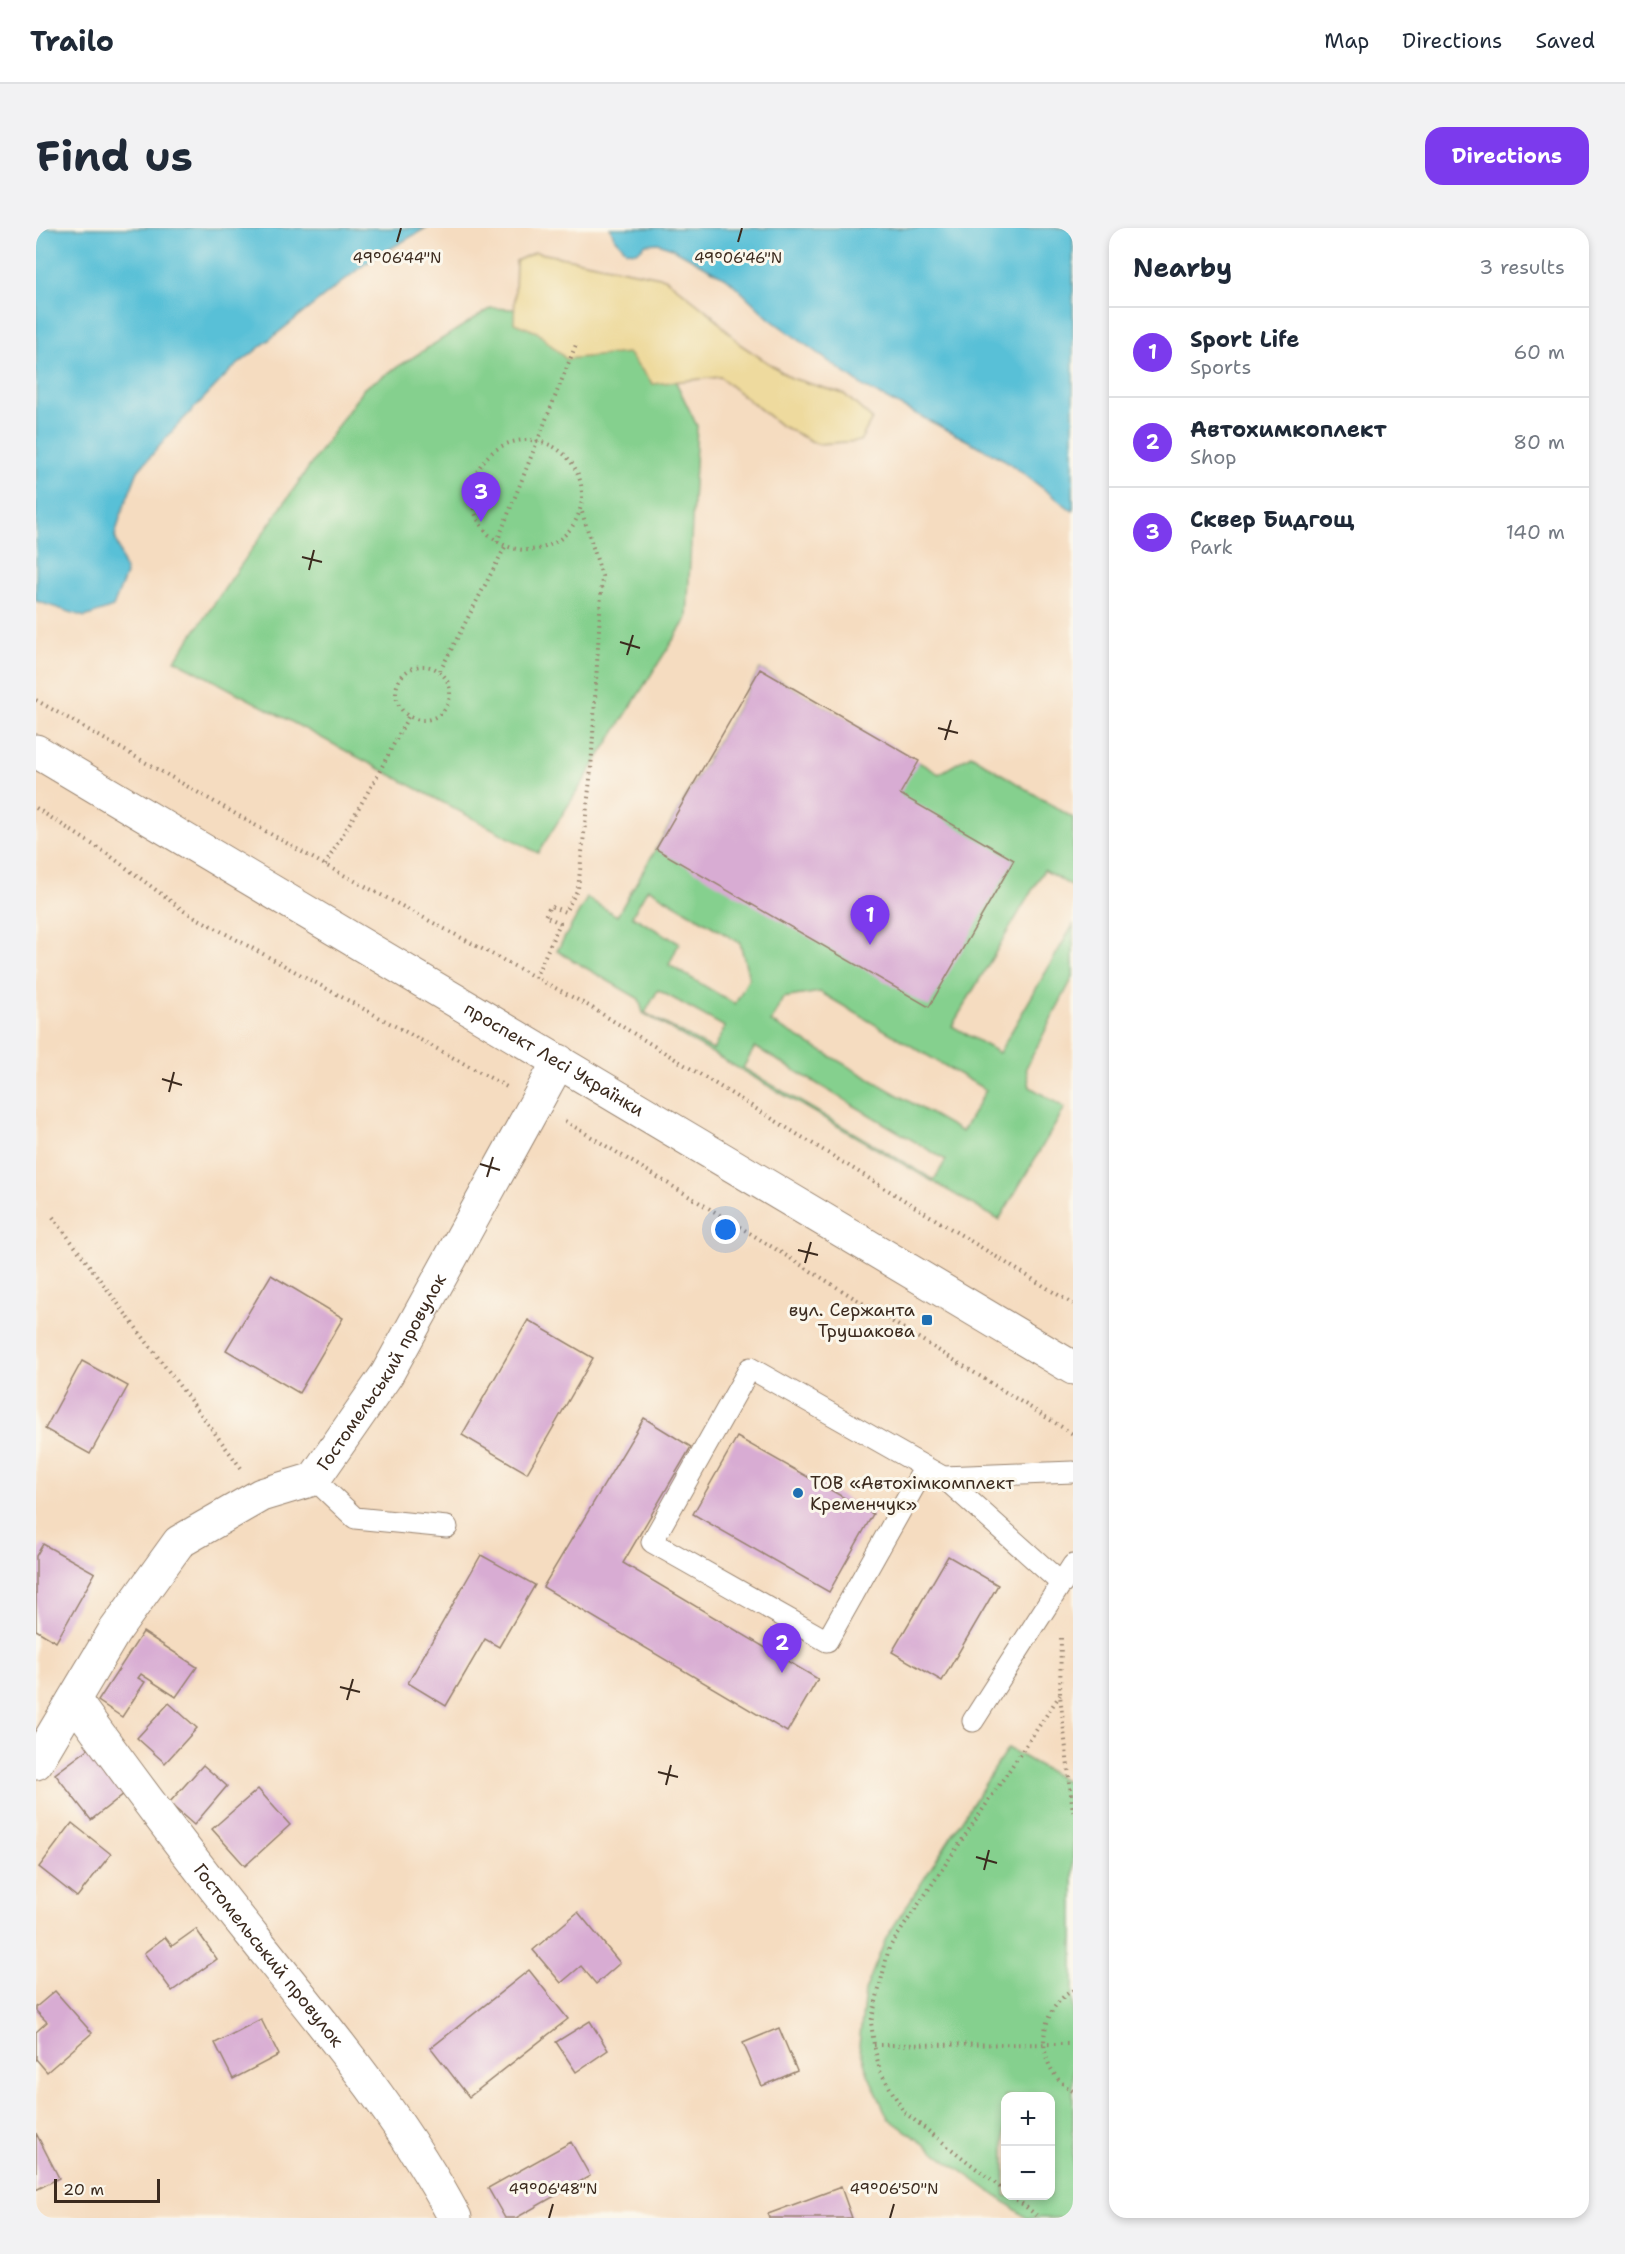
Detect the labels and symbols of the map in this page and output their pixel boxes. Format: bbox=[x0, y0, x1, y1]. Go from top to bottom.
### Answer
text: 49°06'44"N bbox=[353, 248, 441, 268]
text: 49°06'46"N bbox=[694, 248, 782, 268]
pin: 3 bbox=[462, 472, 500, 522]
pin: 1 bbox=[850, 896, 890, 945]
street label: проспект Лесі Українки bbox=[460, 996, 649, 1122]
your location bbox=[711, 1215, 740, 1244]
street label: Гостомельський провулок bbox=[311, 1269, 452, 1475]
place label: вул. Сержанта Трушакова bbox=[789, 1298, 915, 1343]
marker: вул. Сержанта Трушакова bbox=[920, 1313, 934, 1327]
place label: ТОВ «Автохімкомплект Кременчук» bbox=[810, 1471, 1015, 1516]
marker: ТОВ «Автохімкомплект Кременчук» bbox=[791, 1486, 805, 1500]
pin: 2 bbox=[762, 1624, 802, 1673]
street label: Гостомельський провулок bbox=[188, 1859, 349, 2052]
scale bar bbox=[54, 2176, 160, 2204]
text: 49°06'48"N bbox=[509, 2179, 597, 2199]
text: 49°06'50"N bbox=[850, 2179, 938, 2199]

